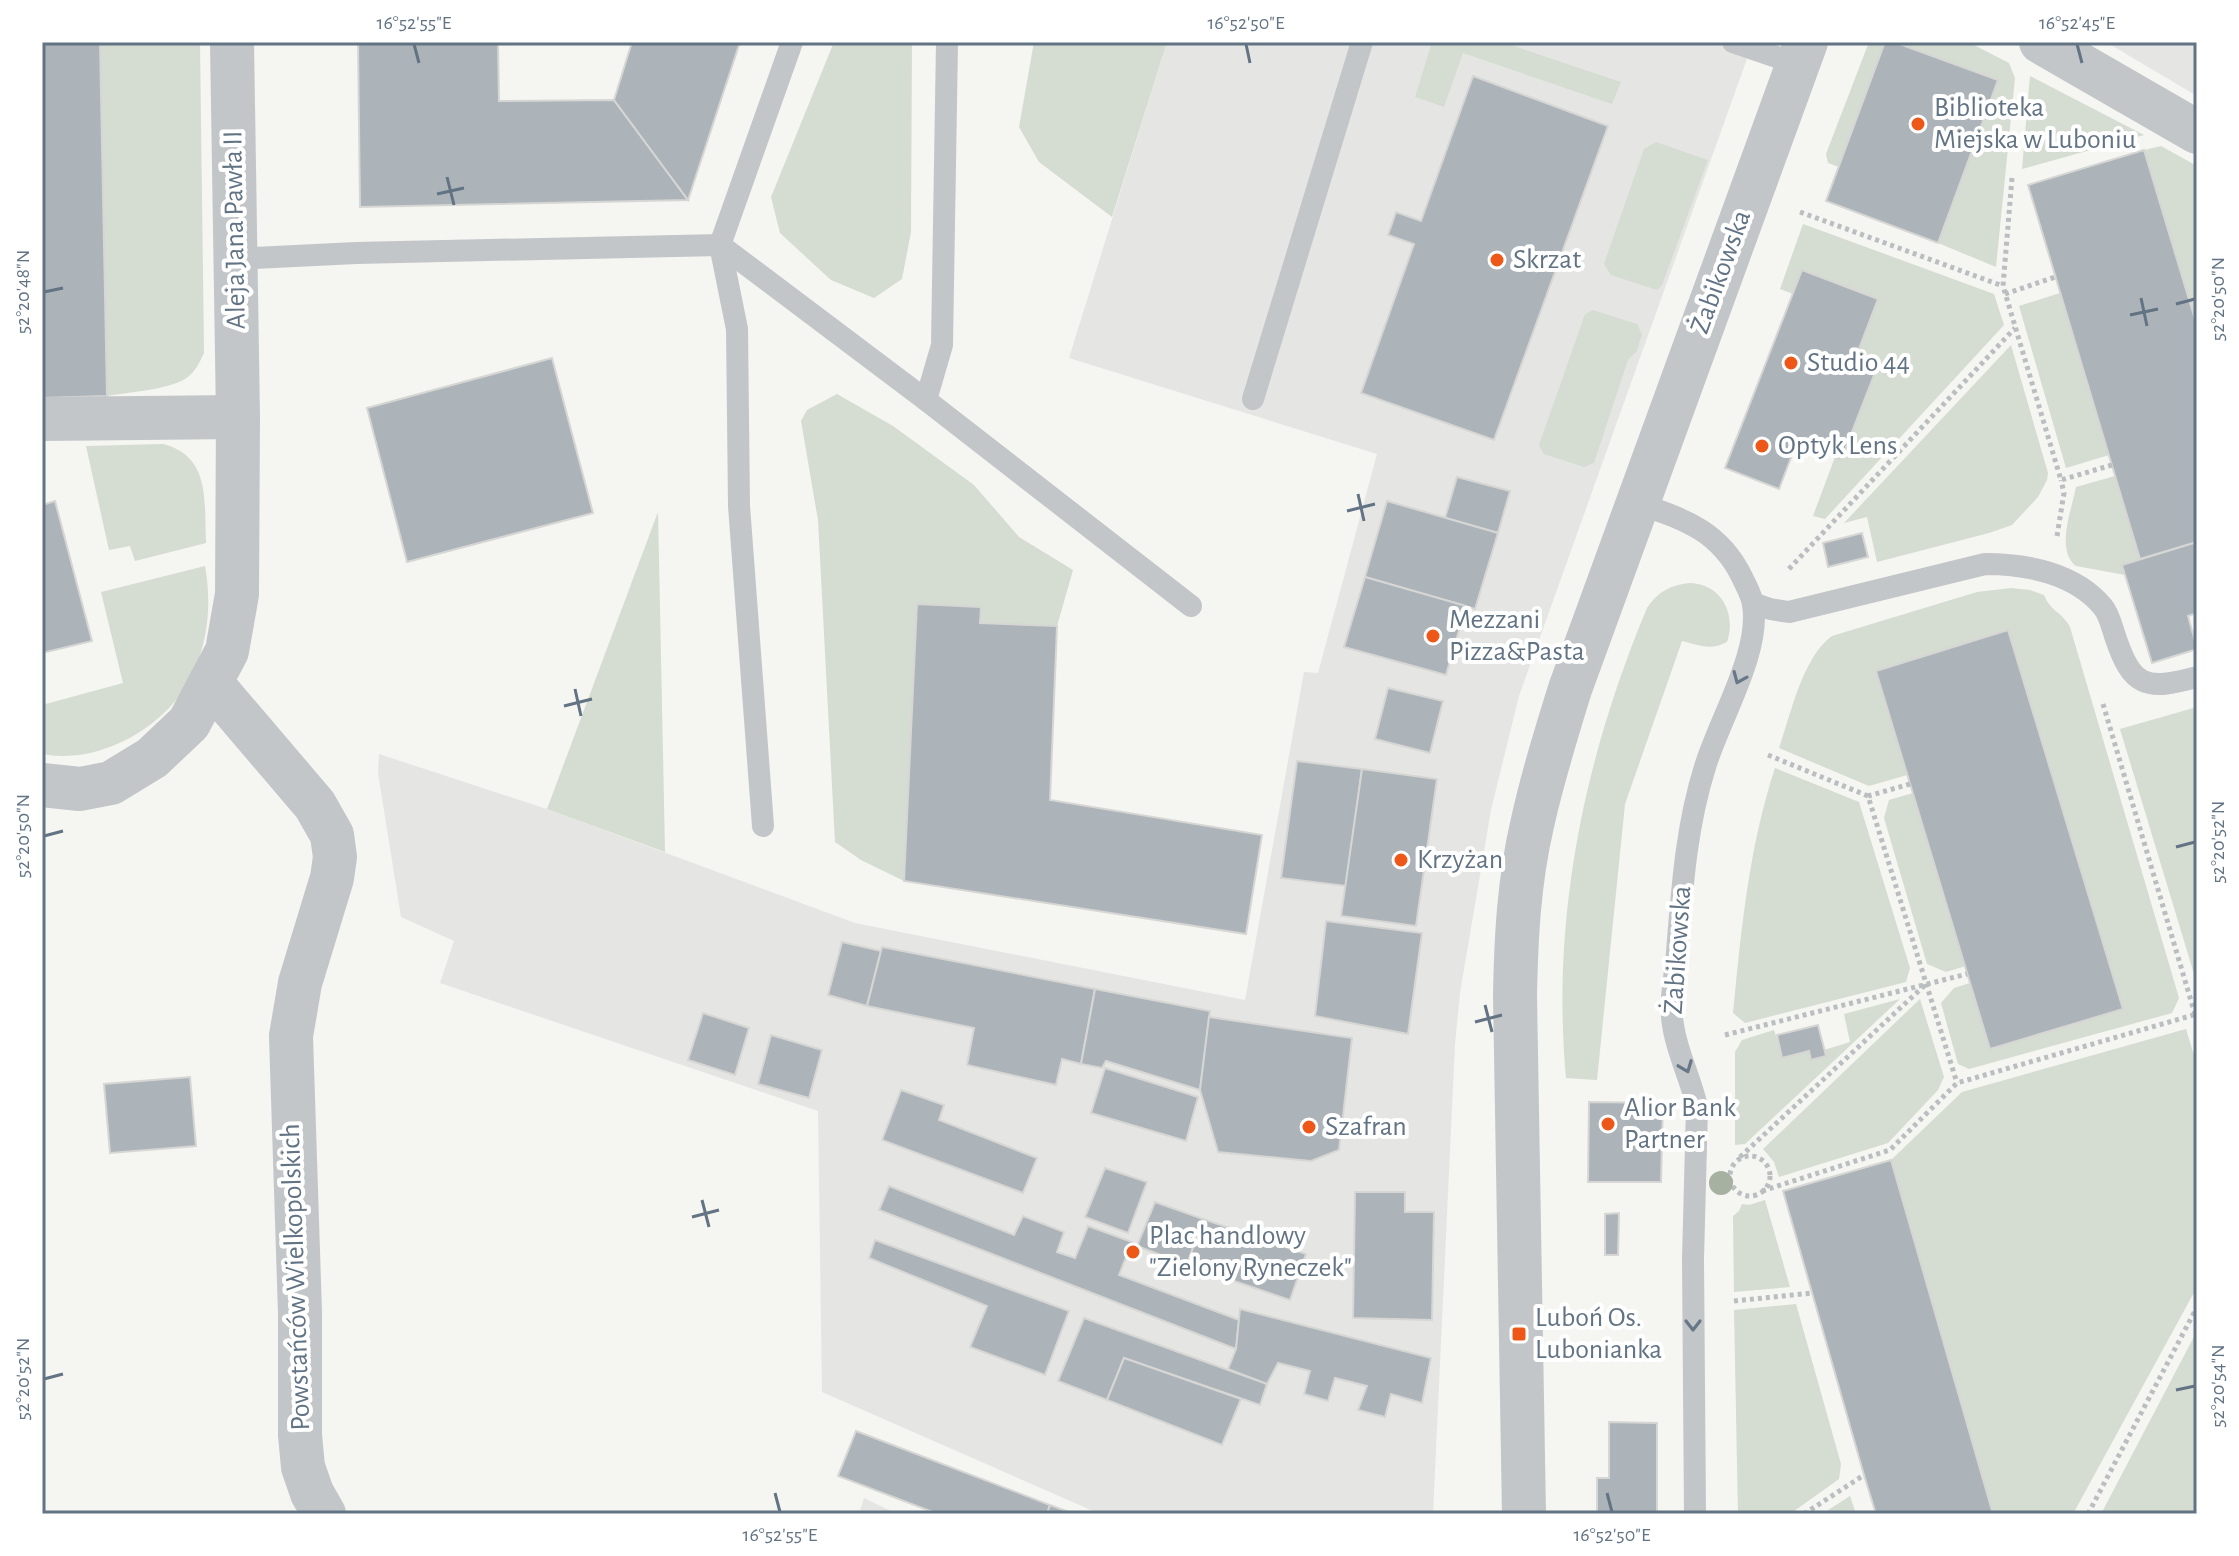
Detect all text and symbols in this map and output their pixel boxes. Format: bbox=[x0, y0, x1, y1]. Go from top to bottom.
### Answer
text: 16°52'55"E bbox=[377, 13, 452, 33]
text: 16°52'50"E bbox=[1207, 13, 1285, 33]
text: 16°52'45"E bbox=[2039, 13, 2115, 33]
place label: Biblioteka Miejska w Luboniu bbox=[1934, 94, 2136, 154]
marker: Biblioteka Miejska w Luboniu bbox=[1909, 115, 1927, 133]
street label: Aleja Jana Pawła II bbox=[219, 130, 251, 330]
street label: Żabikowska bbox=[1684, 206, 1756, 337]
place label: Skrzat bbox=[1513, 246, 1581, 274]
text: 52°20'48"N bbox=[13, 250, 33, 334]
marker: Skrzat bbox=[1488, 251, 1506, 269]
text: 52°20'50"N bbox=[2208, 257, 2228, 341]
place label: Studio 44 bbox=[1807, 349, 1910, 377]
marker: Studio 44 bbox=[1782, 354, 1800, 372]
place label: Optyk Lens bbox=[1778, 432, 1897, 460]
marker: Optyk Lens bbox=[1753, 437, 1771, 455]
place label: Mezzani Pizza&Pasta bbox=[1449, 606, 1585, 666]
marker: Mezzani Pizza&Pasta bbox=[1424, 627, 1442, 645]
one-way arrow bbox=[1732, 670, 1748, 684]
text: 52°20'50"N bbox=[13, 794, 33, 878]
text: 52°20'52"N bbox=[2208, 800, 2228, 884]
place label: Krzyżan bbox=[1417, 846, 1503, 874]
marker: Krzyżan bbox=[1392, 851, 1410, 869]
street label: Żabikowska bbox=[1658, 885, 1696, 1015]
one-way arrow bbox=[1676, 1059, 1693, 1073]
place label: Alior Bank Partner bbox=[1624, 1094, 1736, 1154]
place label: Szafran bbox=[1325, 1113, 1407, 1141]
marker: Alior Bank Partner bbox=[1599, 1115, 1617, 1133]
marker: Szafran bbox=[1300, 1118, 1318, 1136]
street label: Powstańców Wielkopolskich bbox=[277, 1123, 315, 1431]
place label: Plac handlowy "Zielony Ryneczek" bbox=[1149, 1222, 1352, 1282]
marker: Plac handlowy "Zielony Ryneczek" bbox=[1124, 1243, 1142, 1261]
place label: Luboń Os. Lubonianka bbox=[1535, 1304, 1662, 1364]
one-way arrow bbox=[1685, 1319, 1702, 1332]
marker: Luboń Os. Lubonianka bbox=[1510, 1325, 1528, 1343]
text: 52°20'52"N bbox=[13, 1337, 33, 1421]
text: 52°20'54"N bbox=[2208, 1344, 2228, 1428]
text: 16°52'55"E bbox=[743, 1525, 818, 1545]
text: 16°52'50"E bbox=[1573, 1525, 1651, 1545]

